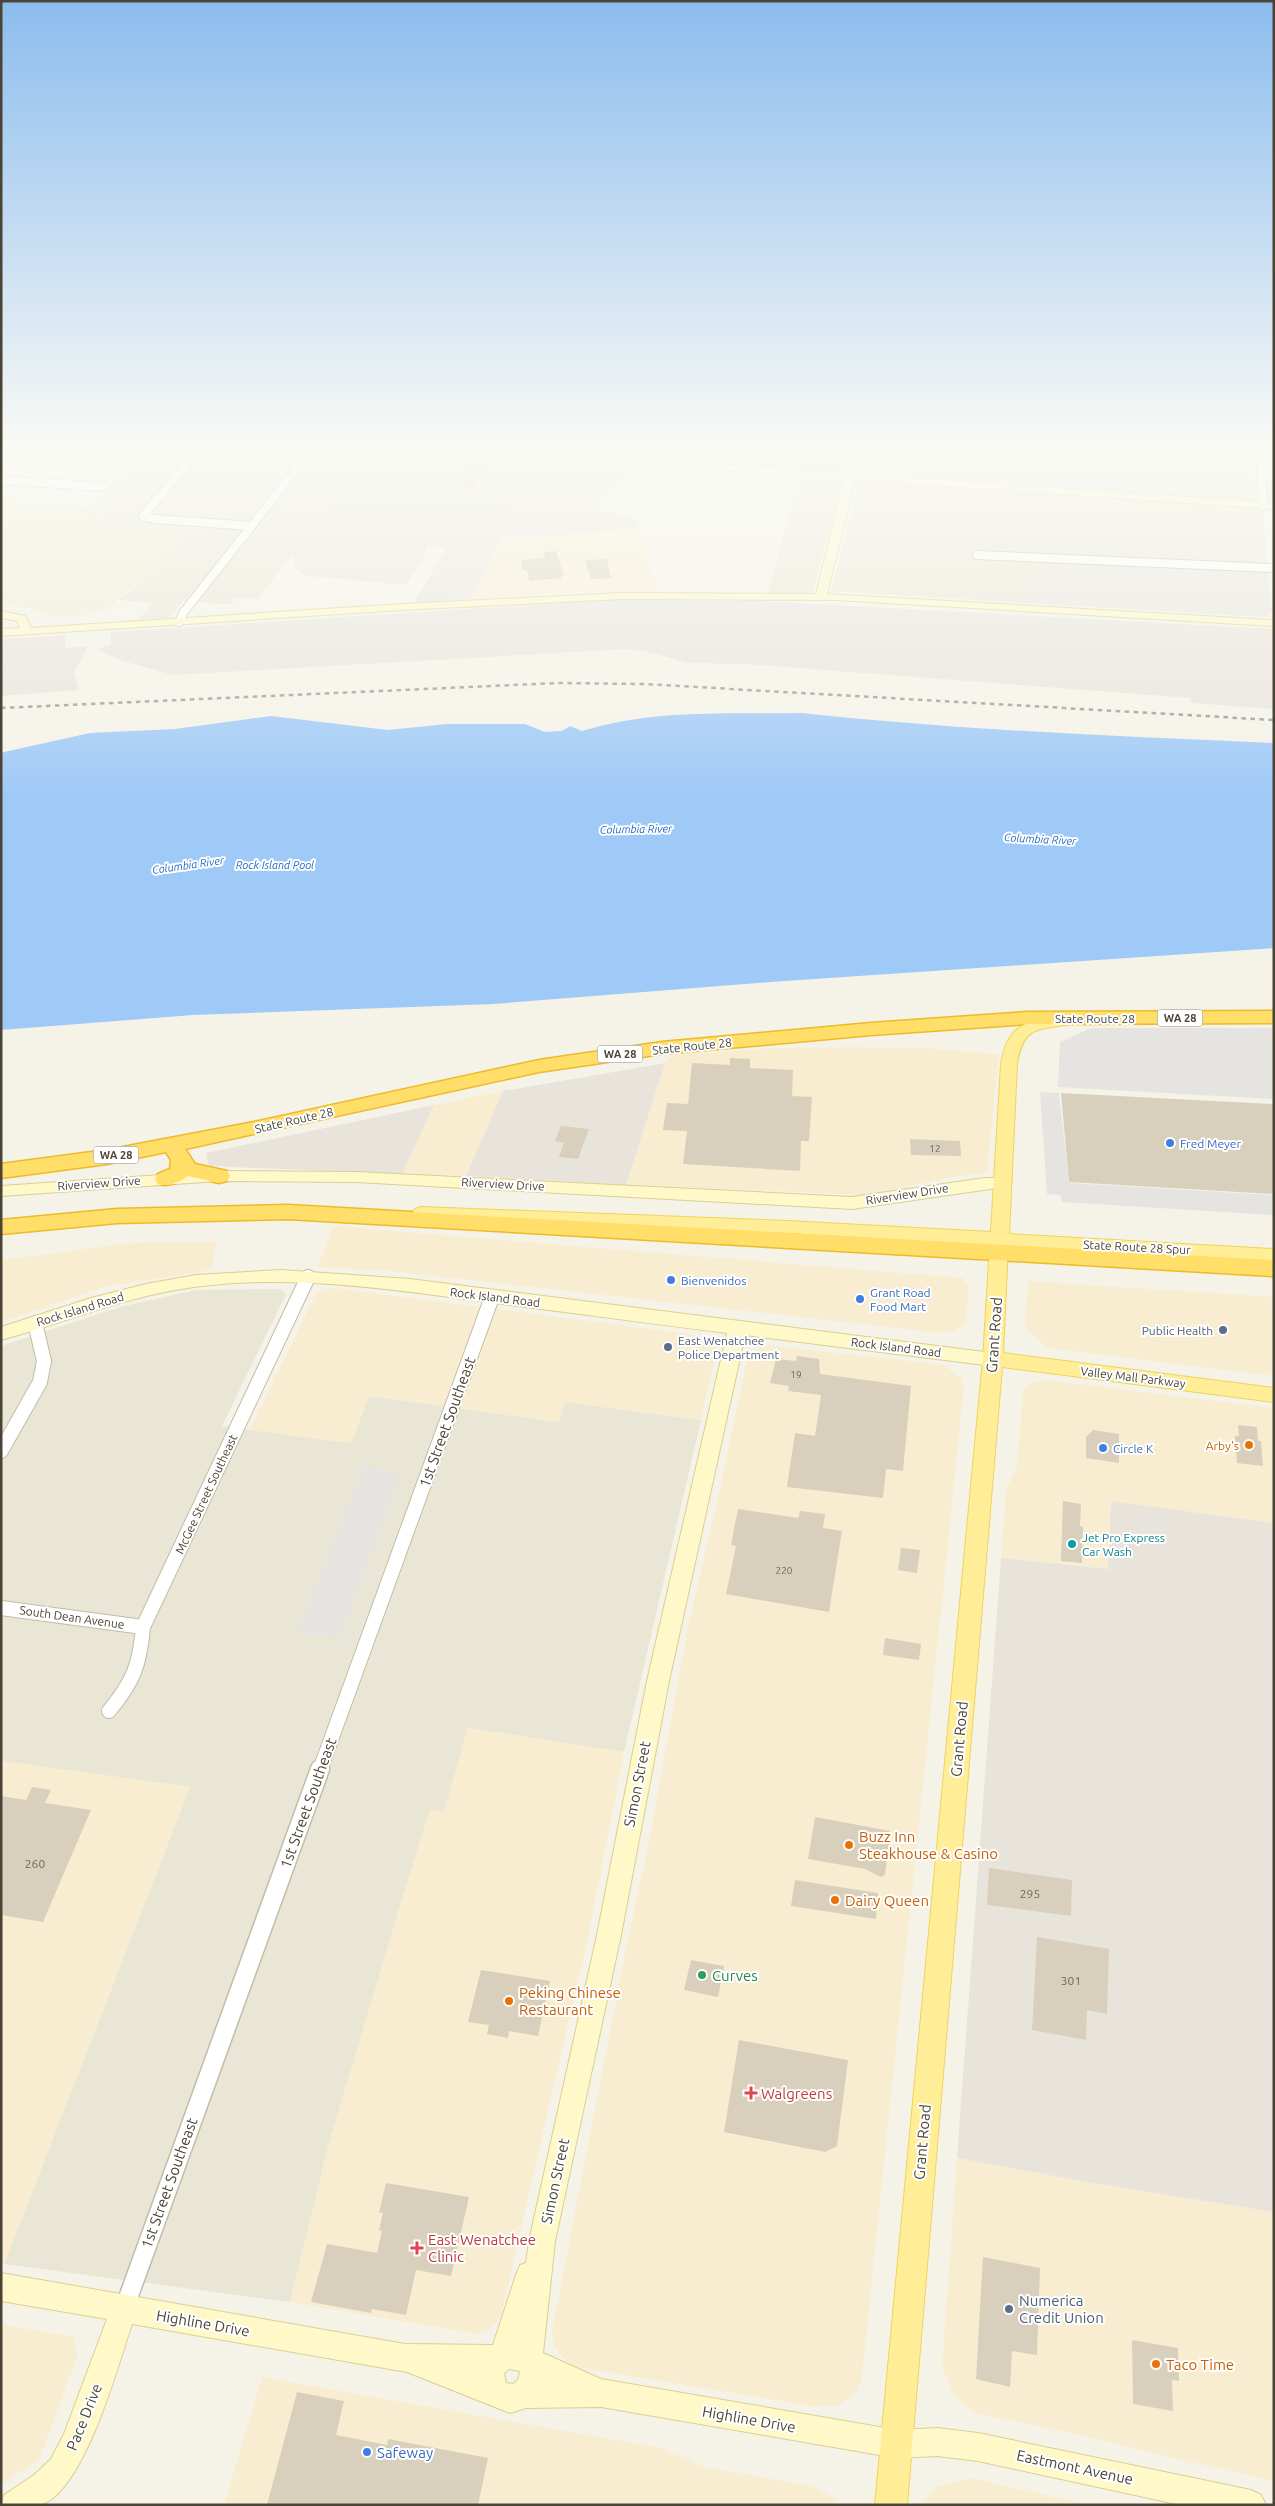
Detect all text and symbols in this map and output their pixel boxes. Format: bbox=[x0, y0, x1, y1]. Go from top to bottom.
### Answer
water label: Columbia River bbox=[600, 822, 673, 836]
water label: Columbia River bbox=[1004, 831, 1077, 847]
water label: Columbia River bbox=[151, 854, 225, 876]
water label: Rock Island Pool bbox=[236, 859, 314, 871]
road number: WA 28 bbox=[1158, 1010, 1202, 1026]
street label: State Route 28 bbox=[1055, 1012, 1135, 1025]
street label: State Route 28 bbox=[651, 1035, 733, 1057]
road number: WA 28 bbox=[598, 1046, 642, 1062]
street label: State Route 28 bbox=[253, 1105, 335, 1135]
marker: Fred Meyer bbox=[1164, 1137, 1176, 1149]
place label: Fred Meyer bbox=[1180, 1137, 1241, 1150]
house number: 12 bbox=[929, 1143, 941, 1154]
road number: WA 28 bbox=[94, 1146, 138, 1164]
street label: Riverview Drive bbox=[57, 1174, 141, 1192]
street label: Riverview Drive bbox=[461, 1175, 545, 1193]
street label: Riverview Drive bbox=[865, 1181, 949, 1207]
street label: State Route 28 Spur bbox=[1083, 1238, 1192, 1256]
marker: Bienvenidos bbox=[665, 1274, 677, 1286]
place label: Bienvenidos bbox=[681, 1274, 746, 1287]
street label: Rock Island Road bbox=[449, 1285, 541, 1309]
place label: Grant Road Food Mart bbox=[870, 1286, 931, 1313]
street label: Rock Island Road bbox=[35, 1290, 125, 1328]
marker: Grant Road Food Mart bbox=[854, 1293, 866, 1305]
street label: Grant Road bbox=[983, 1297, 1005, 1373]
place label: Public Health bbox=[1142, 1324, 1213, 1337]
marker: Public Health bbox=[1217, 1324, 1229, 1336]
place label: East Wenatchee Police Department bbox=[678, 1334, 779, 1361]
street label: Rock Island Road bbox=[850, 1335, 942, 1359]
marker: East Wenatchee Police Department bbox=[662, 1341, 674, 1353]
street label: 1st Street Southeast bbox=[415, 1354, 479, 1490]
street label: Valley Mall Parkway bbox=[1080, 1364, 1186, 1390]
house number: 19 bbox=[790, 1369, 802, 1380]
street label: McGee Street Southeast bbox=[172, 1432, 240, 1556]
place label: Arby's bbox=[1206, 1439, 1239, 1452]
marker: Arby's bbox=[1243, 1439, 1255, 1451]
marker: Circle K bbox=[1097, 1442, 1109, 1454]
place label: Circle K bbox=[1113, 1442, 1154, 1455]
place label: Jet Pro Express Car Wash bbox=[1082, 1531, 1165, 1558]
marker: Jet Pro Express Car Wash bbox=[1066, 1538, 1078, 1550]
house number: 220 bbox=[776, 1565, 793, 1576]
street label: South Dean Avenue bbox=[19, 1603, 125, 1631]
street label: Grant Road bbox=[947, 1701, 971, 1777]
street label: 1st Street Southeast bbox=[276, 1735, 340, 1871]
street label: Simon Street bbox=[620, 1740, 654, 1828]
place label: Buzz Inn Steakhouse & Casino bbox=[859, 1828, 998, 1862]
marker: Buzz Inn Steakhouse & Casino bbox=[843, 1839, 855, 1851]
house number: 260 bbox=[25, 1857, 45, 1870]
house number: 295 bbox=[1020, 1887, 1040, 1900]
place label: Dairy Queen bbox=[845, 1892, 929, 1909]
marker: Dairy Queen bbox=[829, 1894, 841, 1906]
place label: Curves bbox=[712, 1967, 758, 1984]
marker: Curves bbox=[696, 1969, 708, 1981]
house number: 301 bbox=[1061, 1974, 1081, 1987]
place label: Peking Chinese Restaurant bbox=[519, 1984, 621, 2018]
marker: Peking Chinese Restaurant bbox=[503, 1995, 515, 2007]
place label: Walgreens bbox=[761, 2085, 832, 2102]
marker: Walgreens bbox=[745, 2087, 757, 2099]
street label: Grant Road bbox=[910, 2104, 934, 2180]
street label: 1st Street Southeast bbox=[137, 2115, 201, 2251]
street label: Simon Street bbox=[538, 2137, 572, 2225]
place label: East Wenatchee Clinic bbox=[428, 2231, 536, 2265]
marker: East Wenatchee Clinic bbox=[410, 2241, 424, 2255]
place label: Numerica Credit Union bbox=[1019, 2292, 1104, 2326]
marker: Numerica Credit Union bbox=[1003, 2303, 1015, 2315]
street label: Highline Drive bbox=[155, 2306, 251, 2340]
place label: Taco Time bbox=[1166, 2356, 1234, 2373]
marker: Taco Time bbox=[1150, 2358, 1162, 2370]
street label: Pace Drive bbox=[63, 2381, 105, 2453]
street label: Highline Drive bbox=[701, 2402, 797, 2436]
place label: Safeway bbox=[377, 2444, 433, 2461]
marker: Safeway bbox=[361, 2446, 373, 2458]
street label: Eastmont Avenue bbox=[1015, 2446, 1135, 2488]

